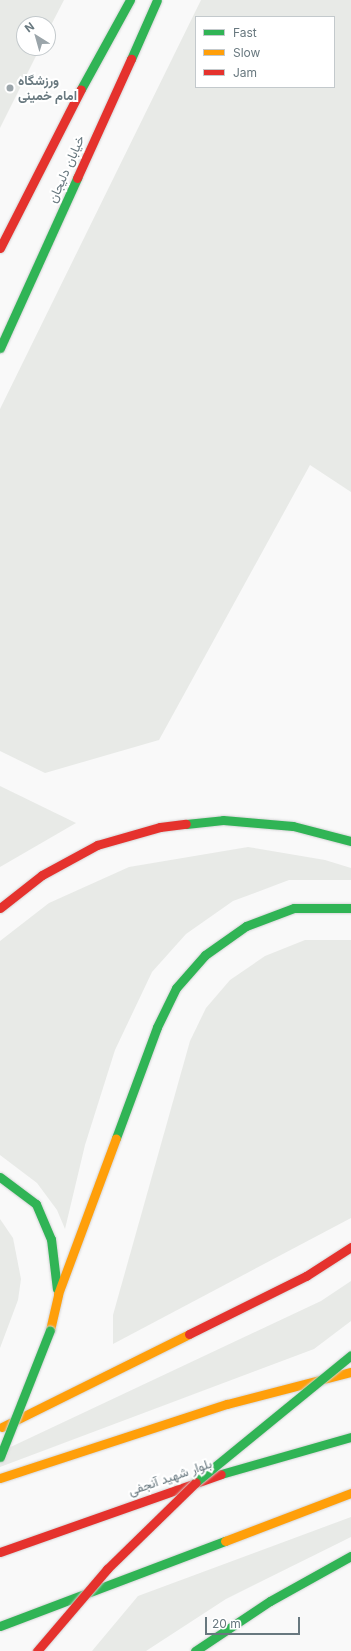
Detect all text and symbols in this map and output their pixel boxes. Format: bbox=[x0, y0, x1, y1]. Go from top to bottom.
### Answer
north arrow bbox=[16, 16, 56, 56]
legend bbox=[195, 16, 335, 88]
text: N bbox=[22, 19, 37, 35]
text: Fast bbox=[233, 25, 257, 40]
text: Slow bbox=[233, 45, 260, 60]
text: Jam bbox=[233, 65, 257, 80]
place label: ورزشگاه امام خمینی bbox=[18, 73, 77, 104]
marker: ورزشگاه امام خمینی bbox=[5, 83, 15, 93]
street label: خیابان دلیجان bbox=[44, 133, 88, 205]
street label: بلوار شهید آنجفی bbox=[126, 1455, 214, 1499]
scale bar bbox=[207, 1609, 302, 1635]
text: 20 m bbox=[212, 1616, 241, 1631]

